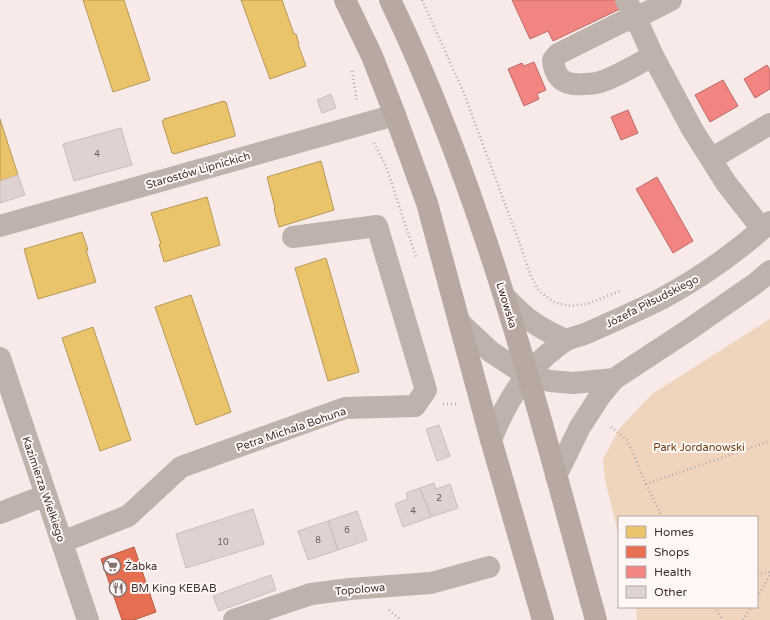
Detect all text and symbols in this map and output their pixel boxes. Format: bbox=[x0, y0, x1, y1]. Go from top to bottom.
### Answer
house number: 4 bbox=[94, 149, 100, 160]
street label: Starostów Lipnickich bbox=[145, 149, 252, 192]
street label: Józefa Piłsudskiego bbox=[604, 272, 701, 330]
street label: Lwowska bbox=[493, 280, 520, 330]
street label: Petra Michala Bohuna bbox=[235, 405, 348, 454]
street label: Kazimierza Wielkiego bbox=[19, 435, 68, 544]
park label: Park Jordanowski bbox=[653, 441, 745, 454]
house number: 2 bbox=[436, 493, 442, 504]
house number: 4 bbox=[410, 506, 416, 517]
legend bbox=[618, 516, 758, 608]
house number: 6 bbox=[344, 525, 350, 536]
text: Homes bbox=[654, 525, 694, 539]
house number: 8 bbox=[315, 535, 321, 546]
house number: 10 bbox=[217, 537, 229, 548]
text: Shops bbox=[654, 545, 689, 559]
supermarket icon: Żabka bbox=[102, 556, 122, 576]
place label: Żabka bbox=[125, 560, 157, 573]
text: Health bbox=[654, 565, 691, 579]
restaurant icon: BM King KEBAB bbox=[108, 578, 128, 598]
street label: Topolowa bbox=[334, 581, 386, 598]
place label: BM King KEBAB bbox=[131, 582, 217, 595]
text: Other bbox=[654, 585, 687, 599]

